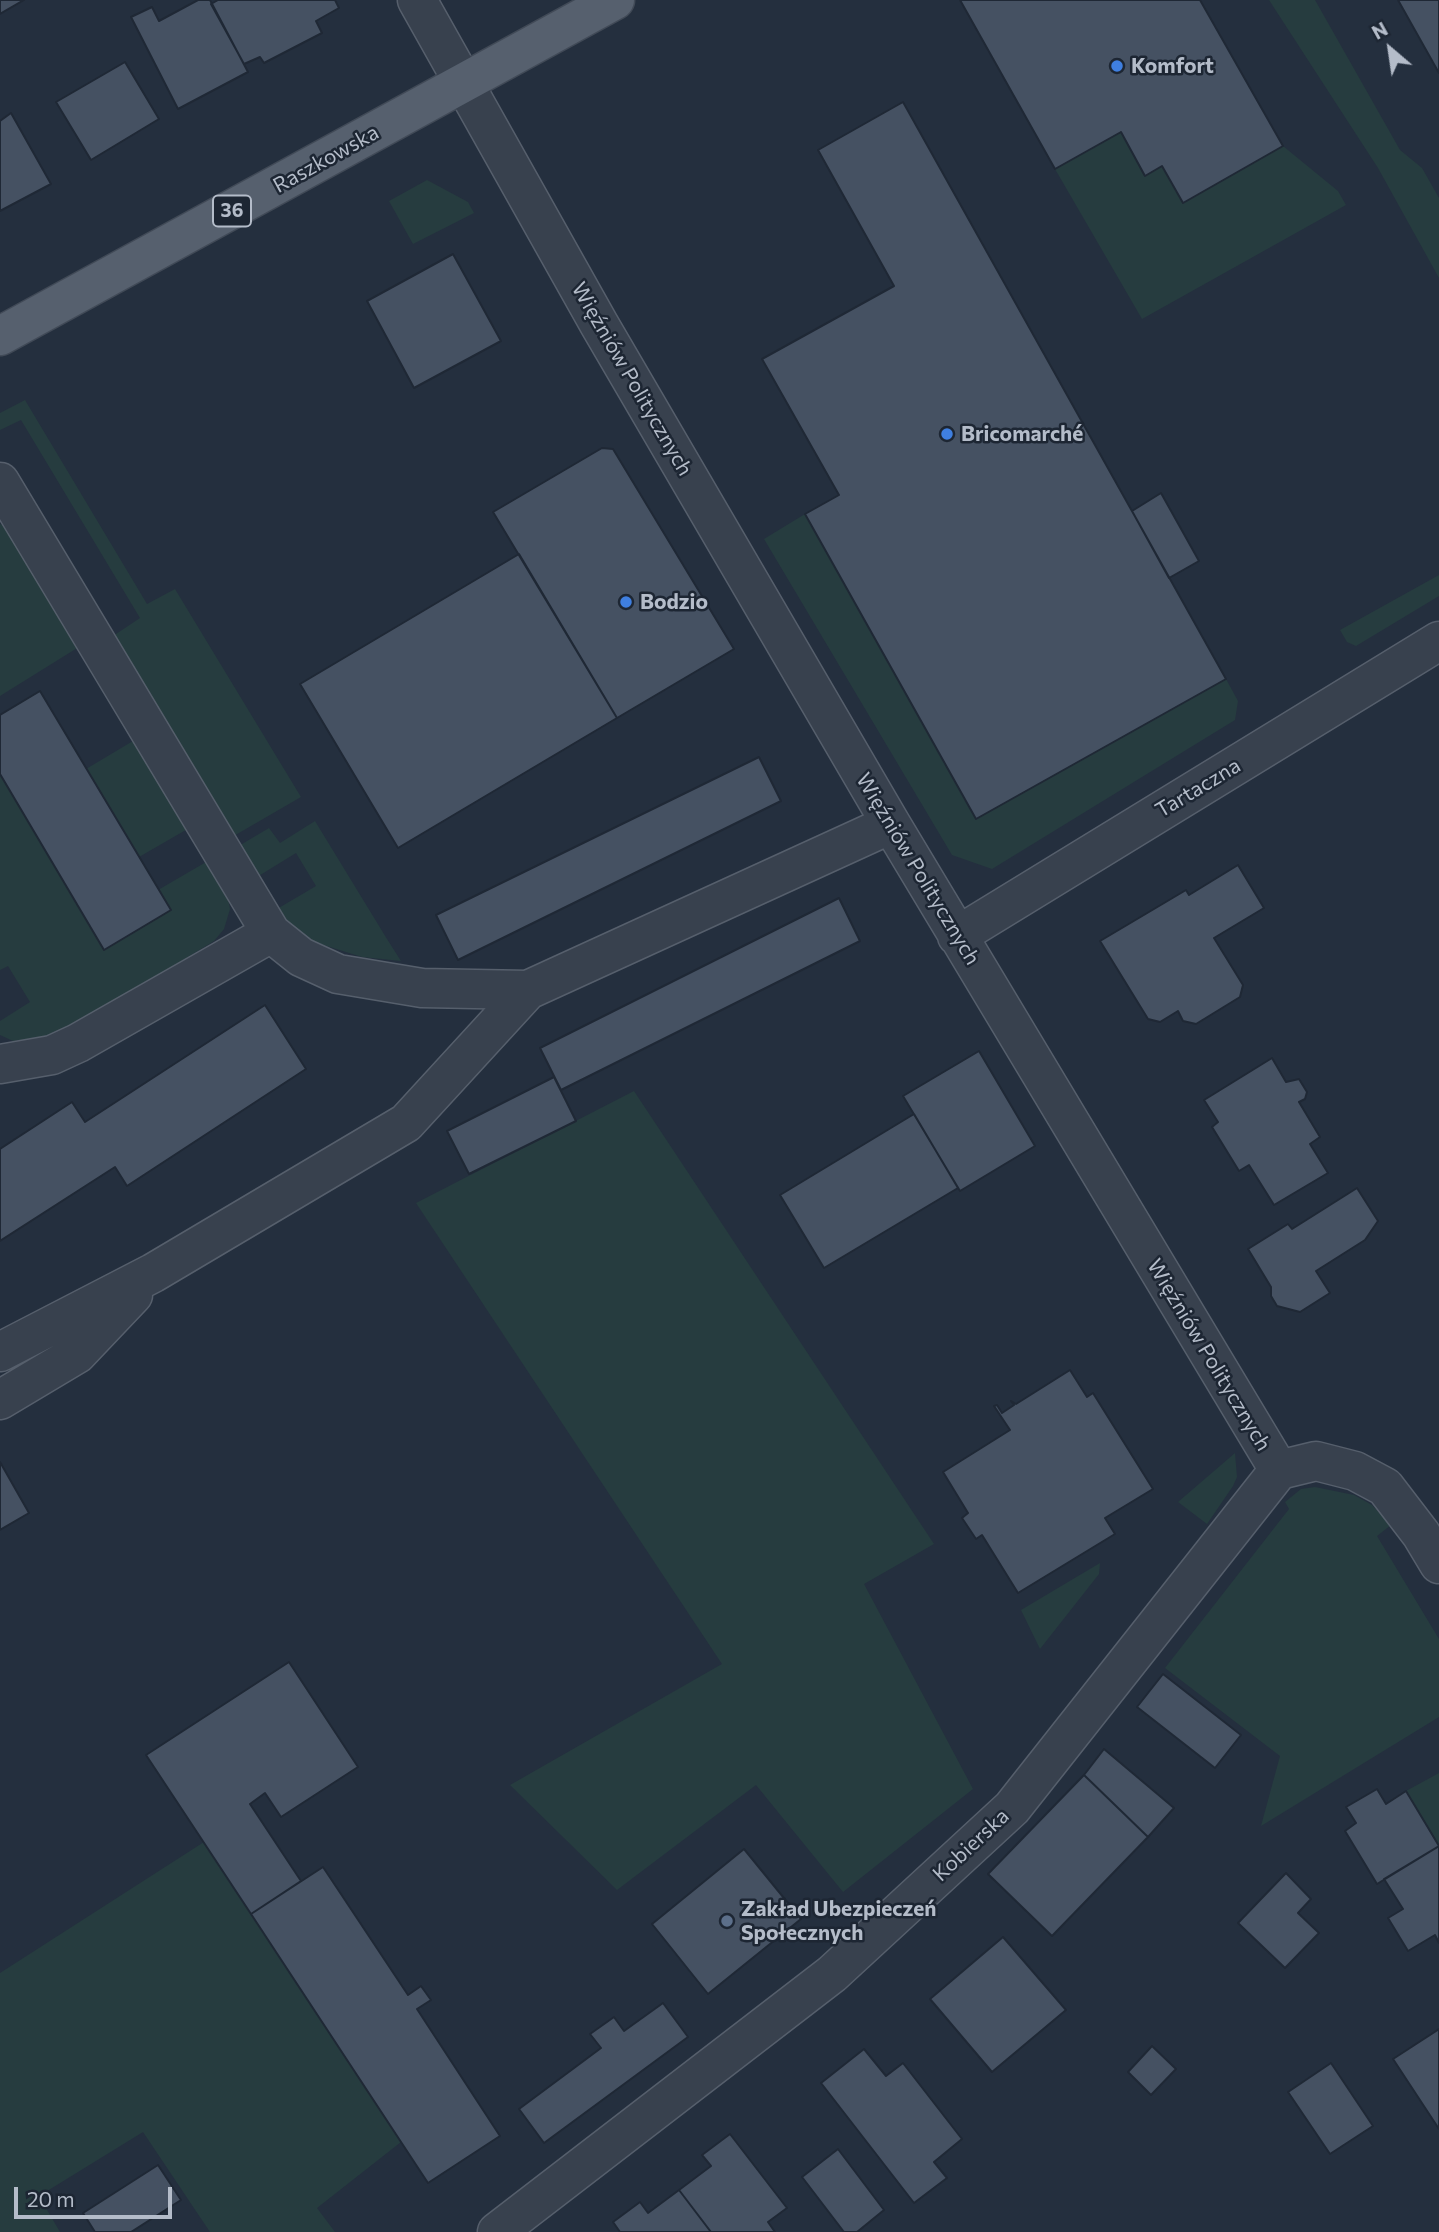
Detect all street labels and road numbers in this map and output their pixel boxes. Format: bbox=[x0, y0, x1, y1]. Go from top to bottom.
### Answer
street label: Raszkowska bbox=[269, 120, 383, 198]
road number: 36 bbox=[213, 196, 251, 226]
street label: Więźniów Politycznych bbox=[566, 278, 698, 480]
street label: Tartaczna bbox=[1151, 753, 1245, 823]
street label: Więźniów Politycznych bbox=[851, 768, 985, 970]
street label: Więźniów Politycznych bbox=[1142, 1254, 1276, 1456]
street label: Kobierska bbox=[928, 1803, 1014, 1887]

